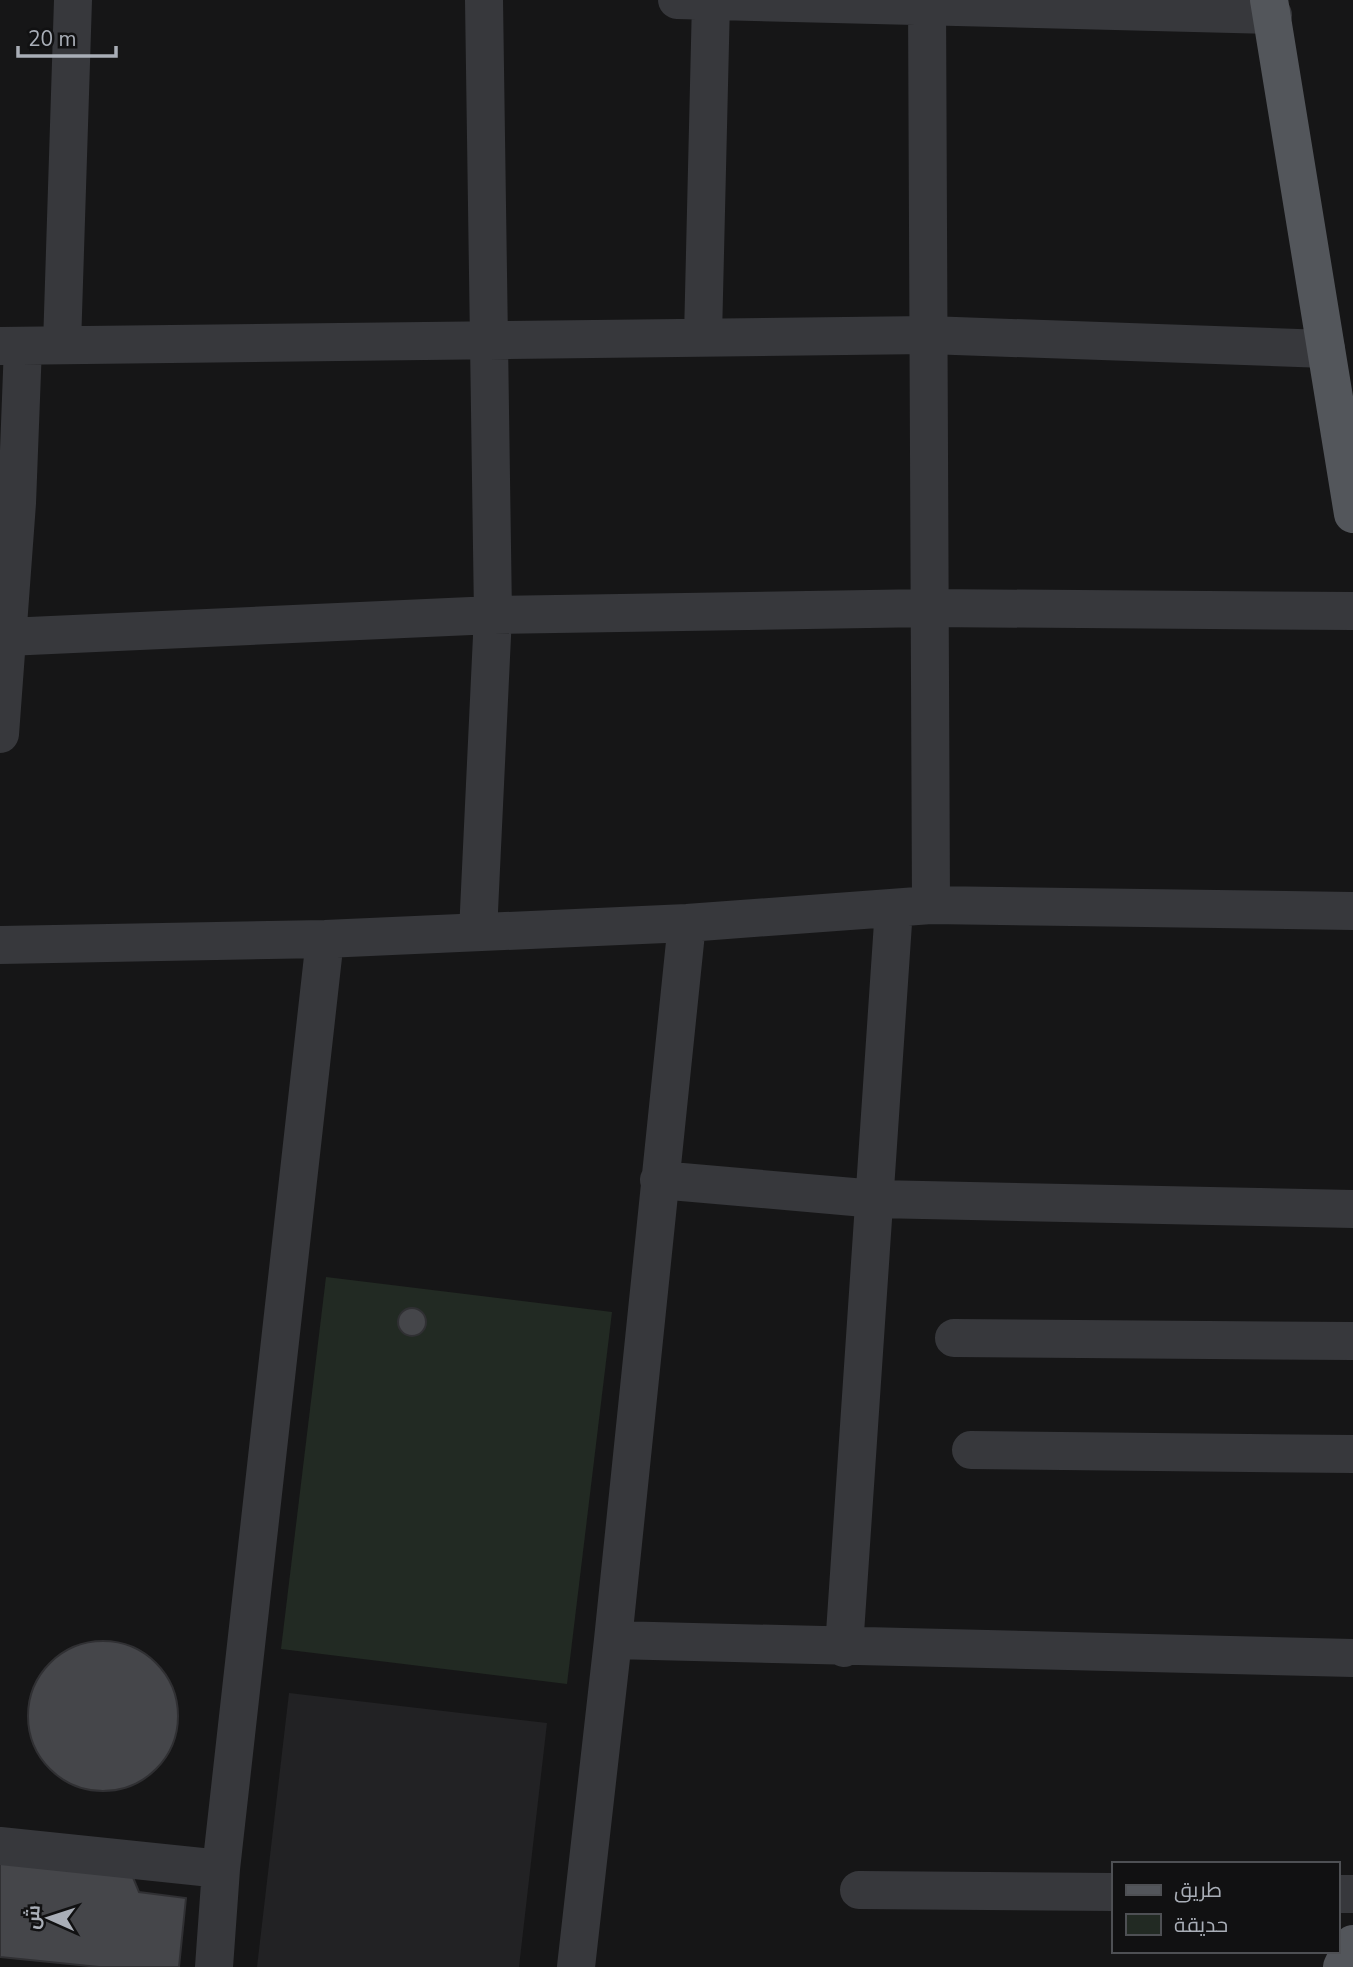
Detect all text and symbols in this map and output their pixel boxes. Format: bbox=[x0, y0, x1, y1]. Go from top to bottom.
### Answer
scale bar bbox=[18, 14, 116, 58]
text: 20 m bbox=[28, 25, 77, 53]
legend bbox=[1112, 1862, 1339, 1953]
text: طريق bbox=[1174, 1876, 1222, 1904]
north arrow bbox=[14, 1883, 84, 1953]
text: ش bbox=[19, 1904, 47, 1930]
text: حديقة bbox=[1174, 1911, 1228, 1939]

